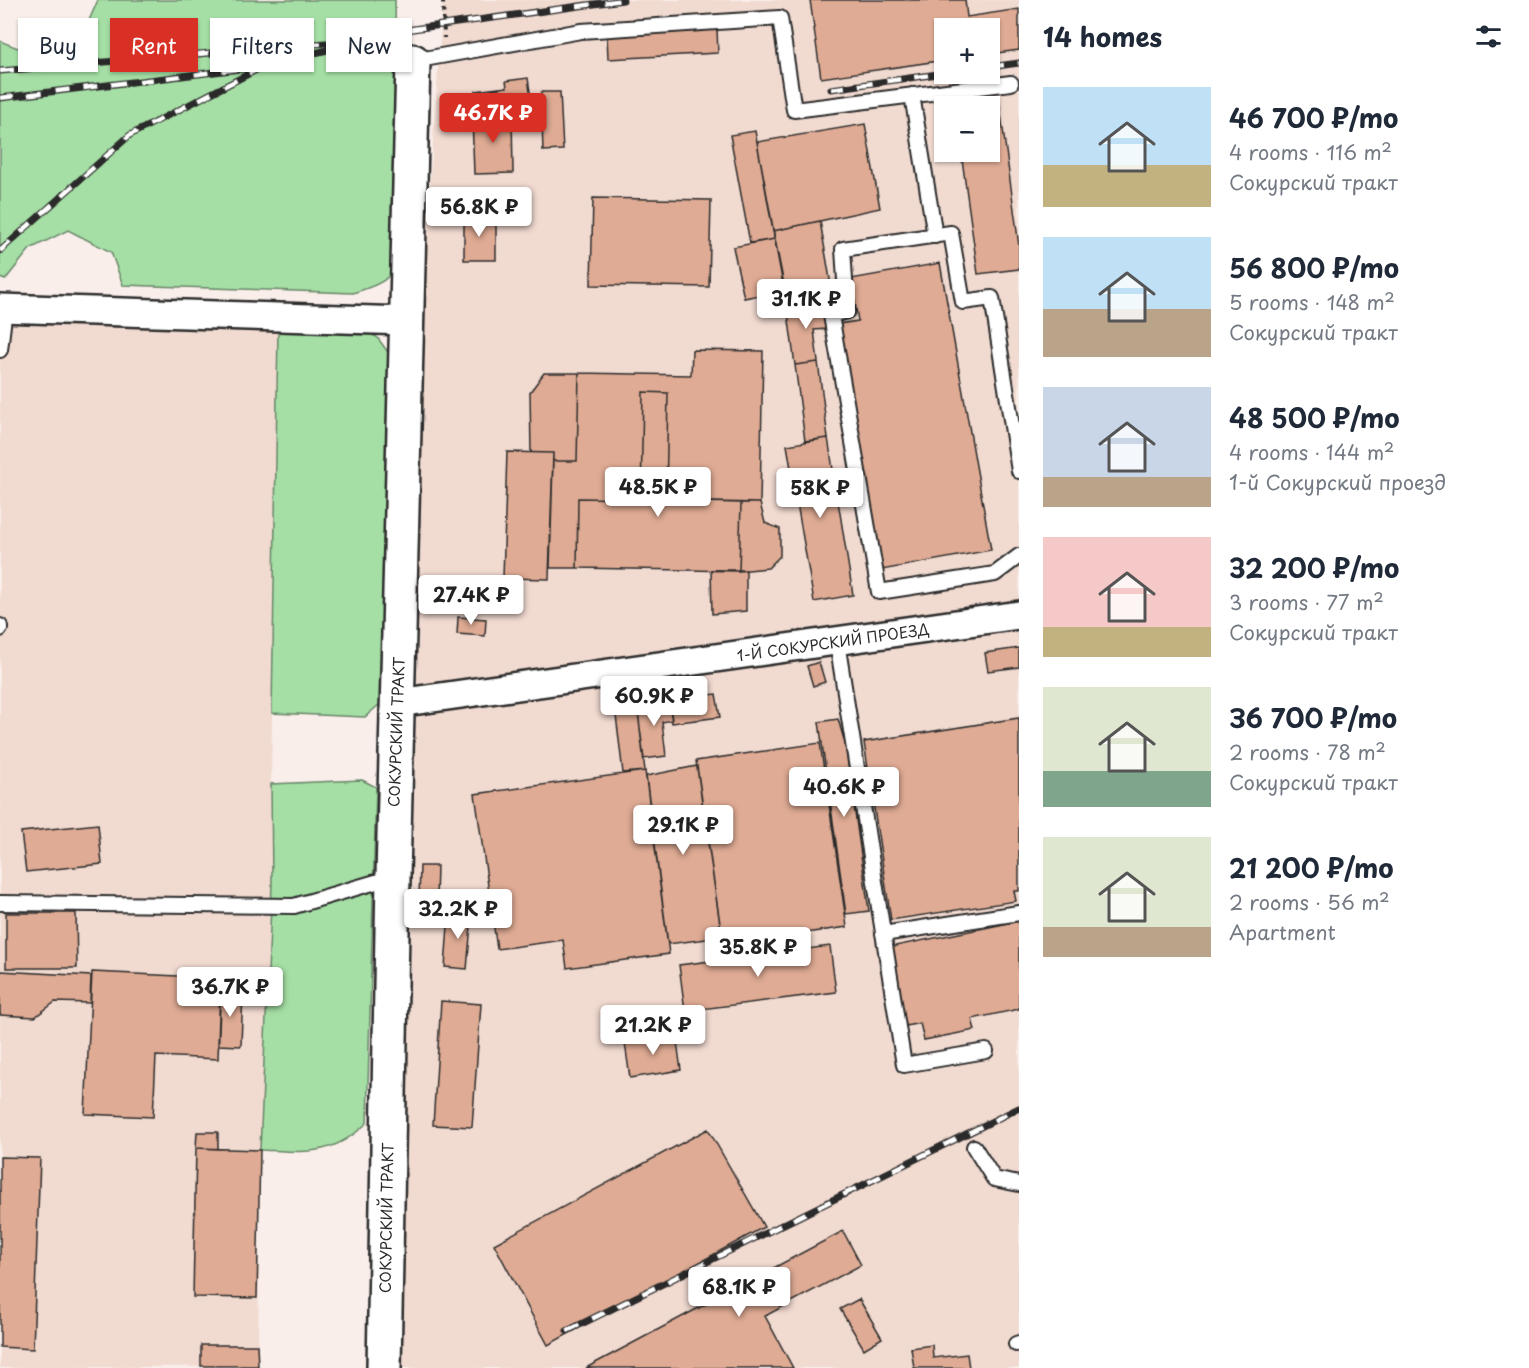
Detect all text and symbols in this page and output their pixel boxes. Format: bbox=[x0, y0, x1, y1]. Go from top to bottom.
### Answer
text: 14 homes bbox=[1043, 17, 1162, 56]
chip: Buy bbox=[18, 18, 98, 72]
chip: Rent bbox=[110, 18, 198, 72]
chip: Filters bbox=[210, 18, 314, 72]
chip: New bbox=[326, 18, 412, 72]
map controls bbox=[934, 18, 1000, 162]
button: + bbox=[934, 18, 1000, 84]
icon: filters bbox=[1472, 20, 1505, 53]
pin: 46.7K ₽ bbox=[438, 93, 548, 144]
button: − bbox=[934, 96, 1000, 162]
text: 46.7K ₽ bbox=[453, 97, 533, 127]
text: 46 700 ₽/mo bbox=[1229, 98, 1398, 137]
icon: home bbox=[1091, 111, 1163, 183]
text: 4 rooms · 116 m² bbox=[1229, 137, 1392, 167]
text: Сокурский тракт bbox=[1229, 167, 1398, 197]
pin: 56.8K ₽ bbox=[424, 187, 534, 238]
text: 56.8K ₽ bbox=[440, 191, 518, 221]
text: 56 800 ₽/mo bbox=[1229, 248, 1399, 287]
icon: home bbox=[1091, 261, 1163, 333]
pin: 31.1K ₽ bbox=[751, 279, 861, 330]
text: 31.1K ₽ bbox=[771, 283, 841, 313]
text: 5 rooms · 148 m² bbox=[1229, 287, 1395, 317]
text: Сокурский тракт bbox=[1229, 317, 1398, 347]
text: 48 500 ₽/mo bbox=[1229, 398, 1400, 437]
icon: home bbox=[1091, 411, 1163, 483]
text: 4 rooms · 144 m² bbox=[1229, 437, 1394, 467]
pin: 48.5K ₽ bbox=[603, 467, 713, 518]
text: 1-й Сокурский проезд bbox=[1229, 467, 1446, 497]
pin: 58K ₽ bbox=[778, 468, 862, 519]
text: 48.5K ₽ bbox=[619, 471, 697, 501]
text: 58K ₽ bbox=[790, 472, 850, 502]
text: 32 200 ₽/mo bbox=[1229, 548, 1399, 587]
icon: home bbox=[1091, 561, 1163, 633]
pin: 27.4K ₽ bbox=[416, 575, 526, 626]
text: 27.4K ₽ bbox=[432, 579, 510, 609]
text: 3 rooms · 77 m² bbox=[1229, 587, 1384, 617]
street label: 1-Й СОКУРСКИЙ ПРОЕЗД bbox=[735, 617, 931, 666]
text: Сокурский тракт bbox=[1229, 617, 1398, 647]
street label: СОКУРСКИЙ ТРАКТ bbox=[381, 656, 410, 808]
pin: 60.9K ₽ bbox=[599, 676, 709, 727]
text: 60.9K ₽ bbox=[614, 680, 694, 710]
text: 36 700 ₽/mo bbox=[1229, 698, 1397, 737]
icon: home bbox=[1091, 711, 1163, 783]
text: 2 rooms · 78 m² bbox=[1229, 737, 1386, 767]
pin: 40.6K ₽ bbox=[789, 767, 899, 818]
text: Сокурский тракт bbox=[1229, 767, 1398, 797]
text: 40.6K ₽ bbox=[803, 771, 885, 801]
pin: 29.1K ₽ bbox=[628, 805, 738, 856]
text: 29.1K ₽ bbox=[647, 809, 719, 839]
text: 21 200 ₽/mo bbox=[1229, 848, 1393, 887]
icon: home bbox=[1091, 861, 1163, 933]
text: 2 rooms · 56 m² bbox=[1229, 887, 1390, 917]
pin: 32.2K ₽ bbox=[403, 889, 513, 940]
text: 32.2K ₽ bbox=[418, 893, 498, 923]
text: Apartment bbox=[1229, 917, 1336, 947]
pin: 35.8K ₽ bbox=[703, 927, 813, 978]
text: 35.8K ₽ bbox=[719, 931, 797, 961]
pin: 36.7K ₽ bbox=[175, 967, 285, 1018]
text: 36.7K ₽ bbox=[191, 971, 269, 1001]
pin: 21.2K ₽ bbox=[598, 1005, 708, 1056]
text: 21.2K ₽ bbox=[614, 1009, 692, 1039]
street label: СОКУРСКИЙ ТРАКТ bbox=[373, 1142, 398, 1293]
pin: 68.1K ₽ bbox=[684, 1267, 794, 1318]
text: 68.1K ₽ bbox=[702, 1271, 776, 1301]

